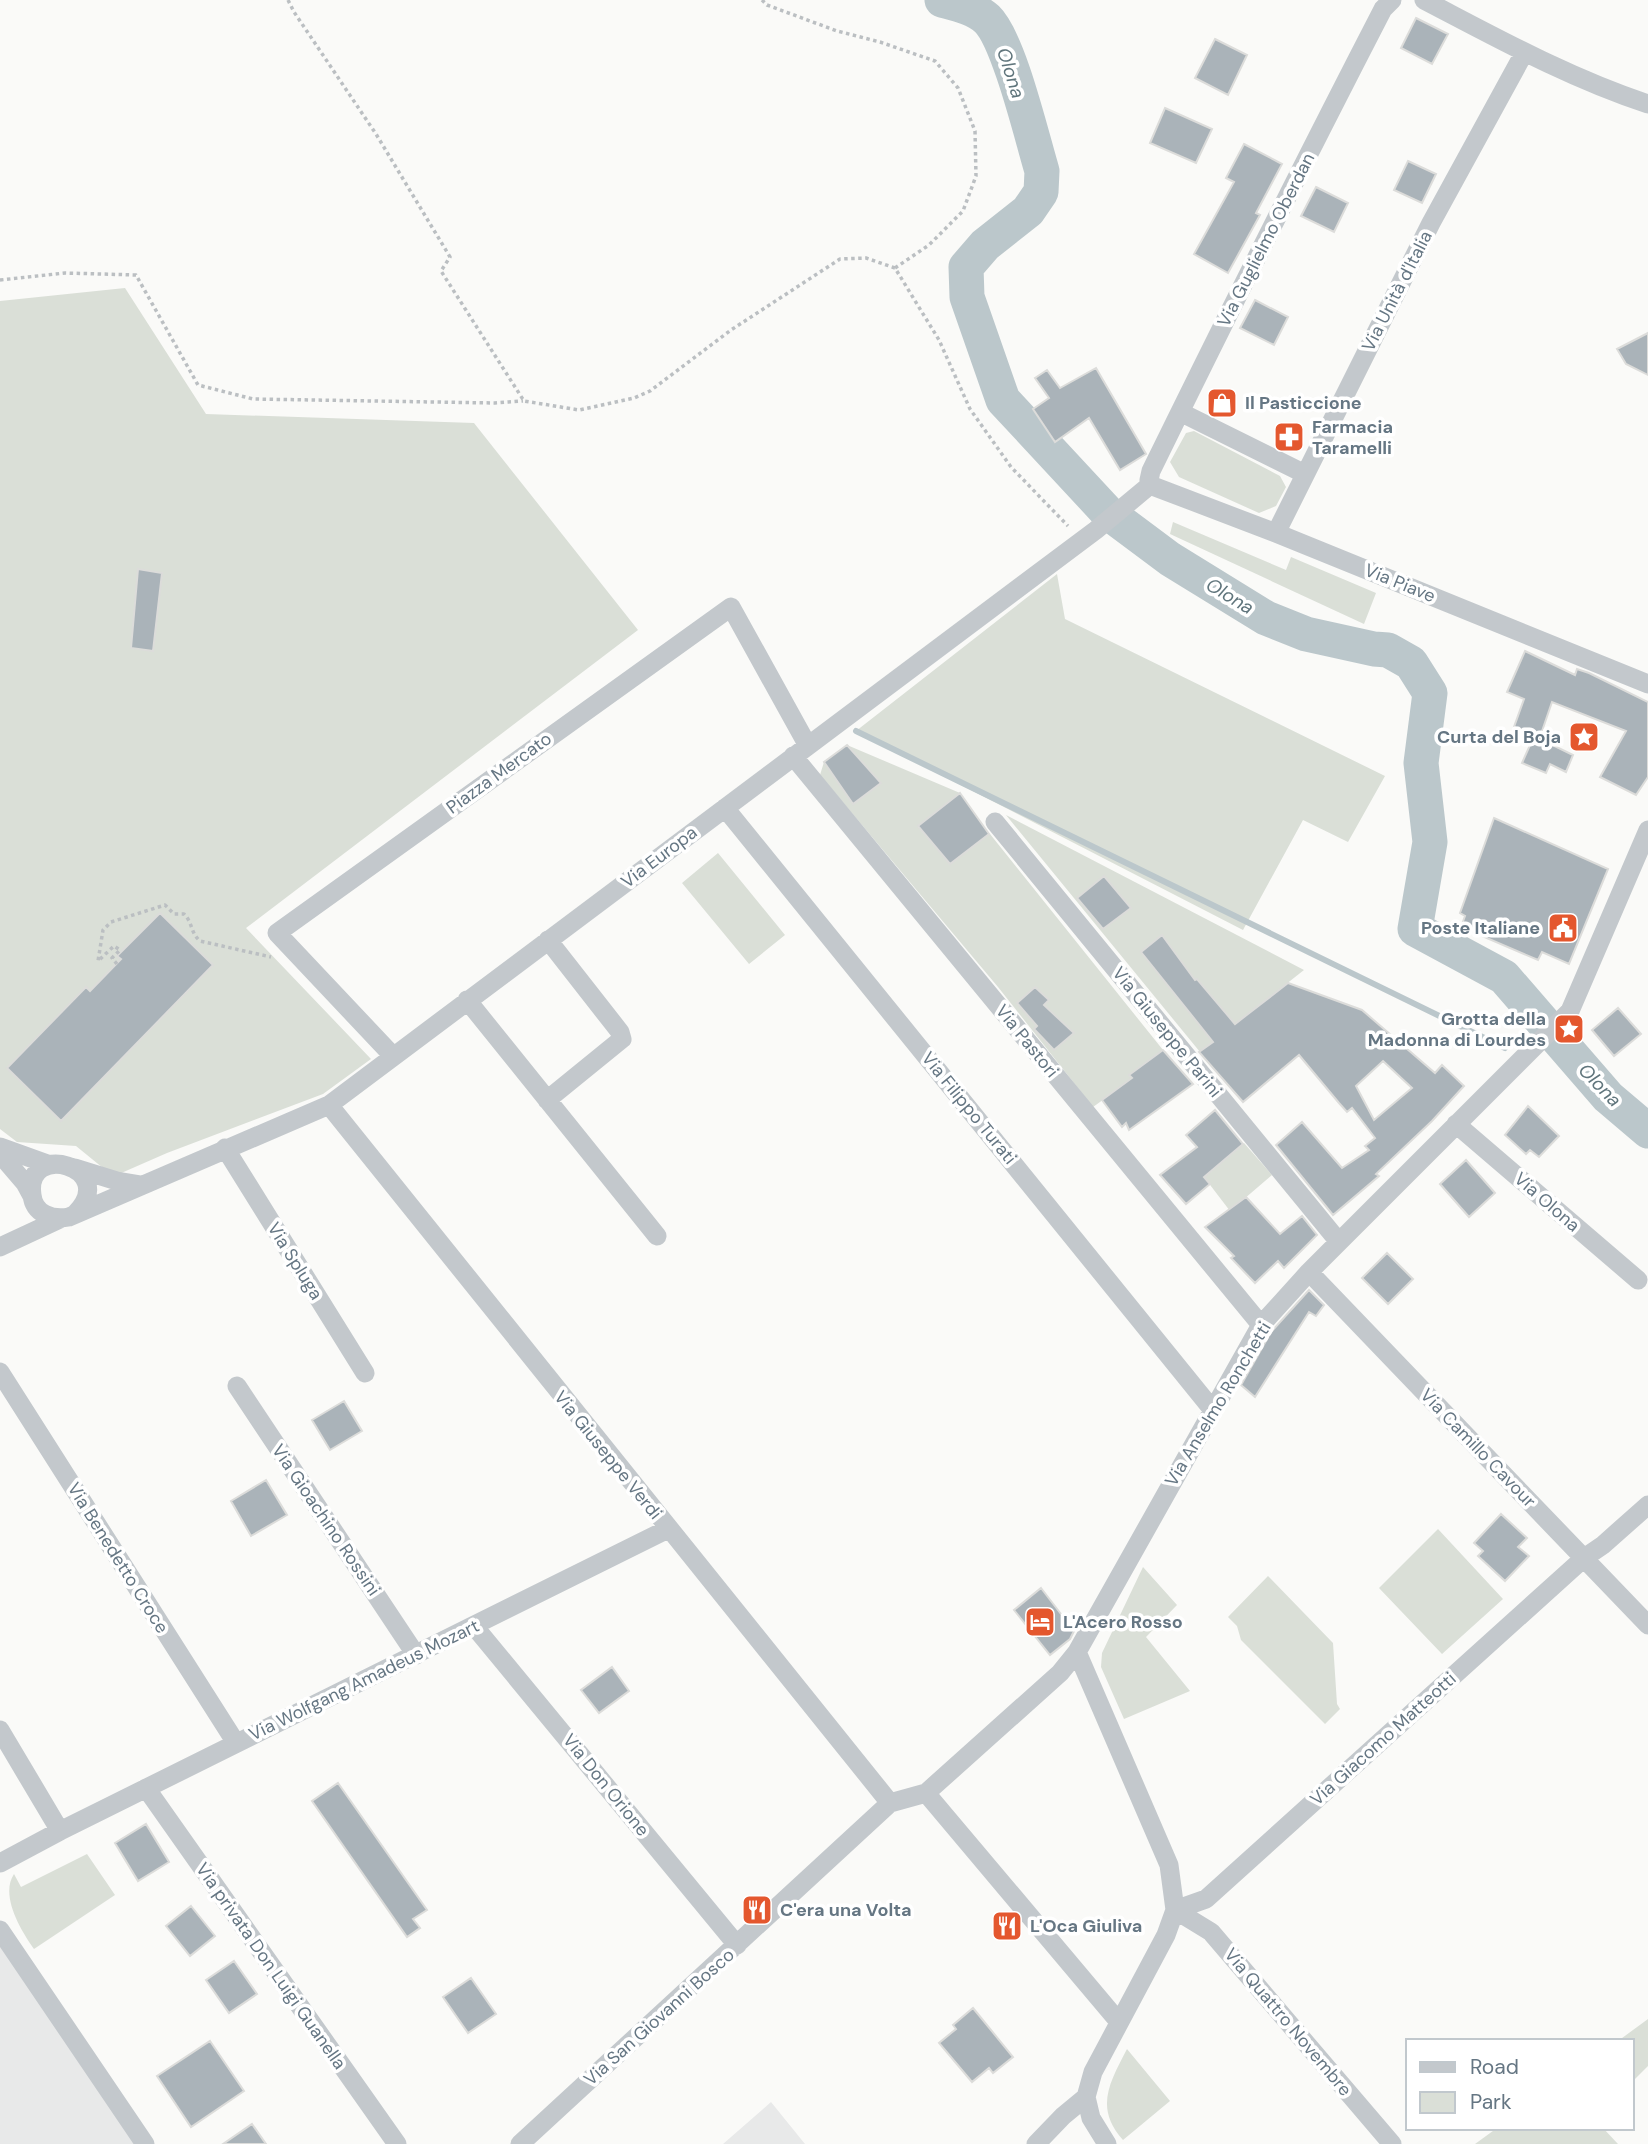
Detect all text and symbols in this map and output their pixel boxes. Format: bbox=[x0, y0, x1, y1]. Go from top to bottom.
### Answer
water label: Olona bbox=[991, 44, 1031, 102]
street label: Via Guglielmo Oberdan bbox=[1212, 149, 1320, 331]
street label: Via Unità d'Italia bbox=[1356, 227, 1438, 355]
shop icon: Il Pasticcione bbox=[1205, 386, 1239, 420]
place label: Il Pasticcione bbox=[1245, 391, 1362, 415]
place label: Farmacia Taramelli bbox=[1312, 415, 1393, 460]
pharmacy icon: Farmacia Taramelli bbox=[1272, 420, 1306, 454]
street label: Via Piave bbox=[1361, 558, 1439, 608]
water label: Olona bbox=[1201, 572, 1259, 620]
place icon: Curta del Boja bbox=[1567, 720, 1601, 754]
place label: Curta del Boja bbox=[1437, 725, 1561, 749]
street label: Piazza Mercato bbox=[442, 727, 556, 819]
street label: Via Europa bbox=[616, 820, 702, 894]
public building icon: Poste Italiane bbox=[1546, 911, 1580, 945]
place label: Poste Italiane bbox=[1421, 916, 1540, 940]
street label: Via Giuseppe Parini bbox=[1107, 962, 1227, 1102]
street label: Via Pastori bbox=[990, 999, 1064, 1083]
place label: Grotta della Madonna di Lourdes bbox=[1368, 1007, 1546, 1052]
place icon: Grotta della Madonna di Lourdes bbox=[1552, 1012, 1586, 1046]
street label: Via Filippo Turati bbox=[916, 1047, 1022, 1169]
water label: Olona bbox=[1573, 1058, 1627, 1112]
street label: Via Olona bbox=[1509, 1167, 1585, 1237]
street label: Via Spluga bbox=[262, 1218, 328, 1304]
street label: Via Anselmo Ronchetti bbox=[1159, 1317, 1277, 1491]
street label: Via Camillo Cavour bbox=[1415, 1383, 1541, 1513]
street label: Via Giuseppe Verdi bbox=[549, 1386, 667, 1524]
street label: Via Gioachino Rossini bbox=[266, 1439, 386, 1601]
street label: Via Benedetto Croce bbox=[62, 1478, 174, 1638]
hotel icon: L'Acero Rosso bbox=[1023, 1605, 1057, 1639]
place label: L'Acero Rosso bbox=[1063, 1610, 1183, 1634]
street label: Via Wolfgang Amadeus Mozart bbox=[245, 1614, 483, 1746]
street label: Via Giacomo Matteotti bbox=[1305, 1667, 1461, 1811]
street label: Via Don Orione bbox=[557, 1729, 655, 1841]
street label: Via privata Don Luigi Guanella bbox=[190, 1858, 352, 2074]
restaurant icon: C'era una Volta bbox=[740, 1893, 774, 1927]
place label: C'era una Volta bbox=[780, 1898, 912, 1922]
restaurant icon: L'Oca Giuliva bbox=[990, 1909, 1024, 1943]
place label: L'Oca Giuliva bbox=[1030, 1914, 1142, 1938]
street label: Via San Giovanni Bosco bbox=[579, 1943, 739, 2091]
street label: Via Quattro Novembre bbox=[1219, 1943, 1357, 2101]
legend bbox=[1406, 2039, 1634, 2130]
text: Road bbox=[1470, 2053, 1519, 2081]
text: Park bbox=[1470, 2088, 1512, 2116]

